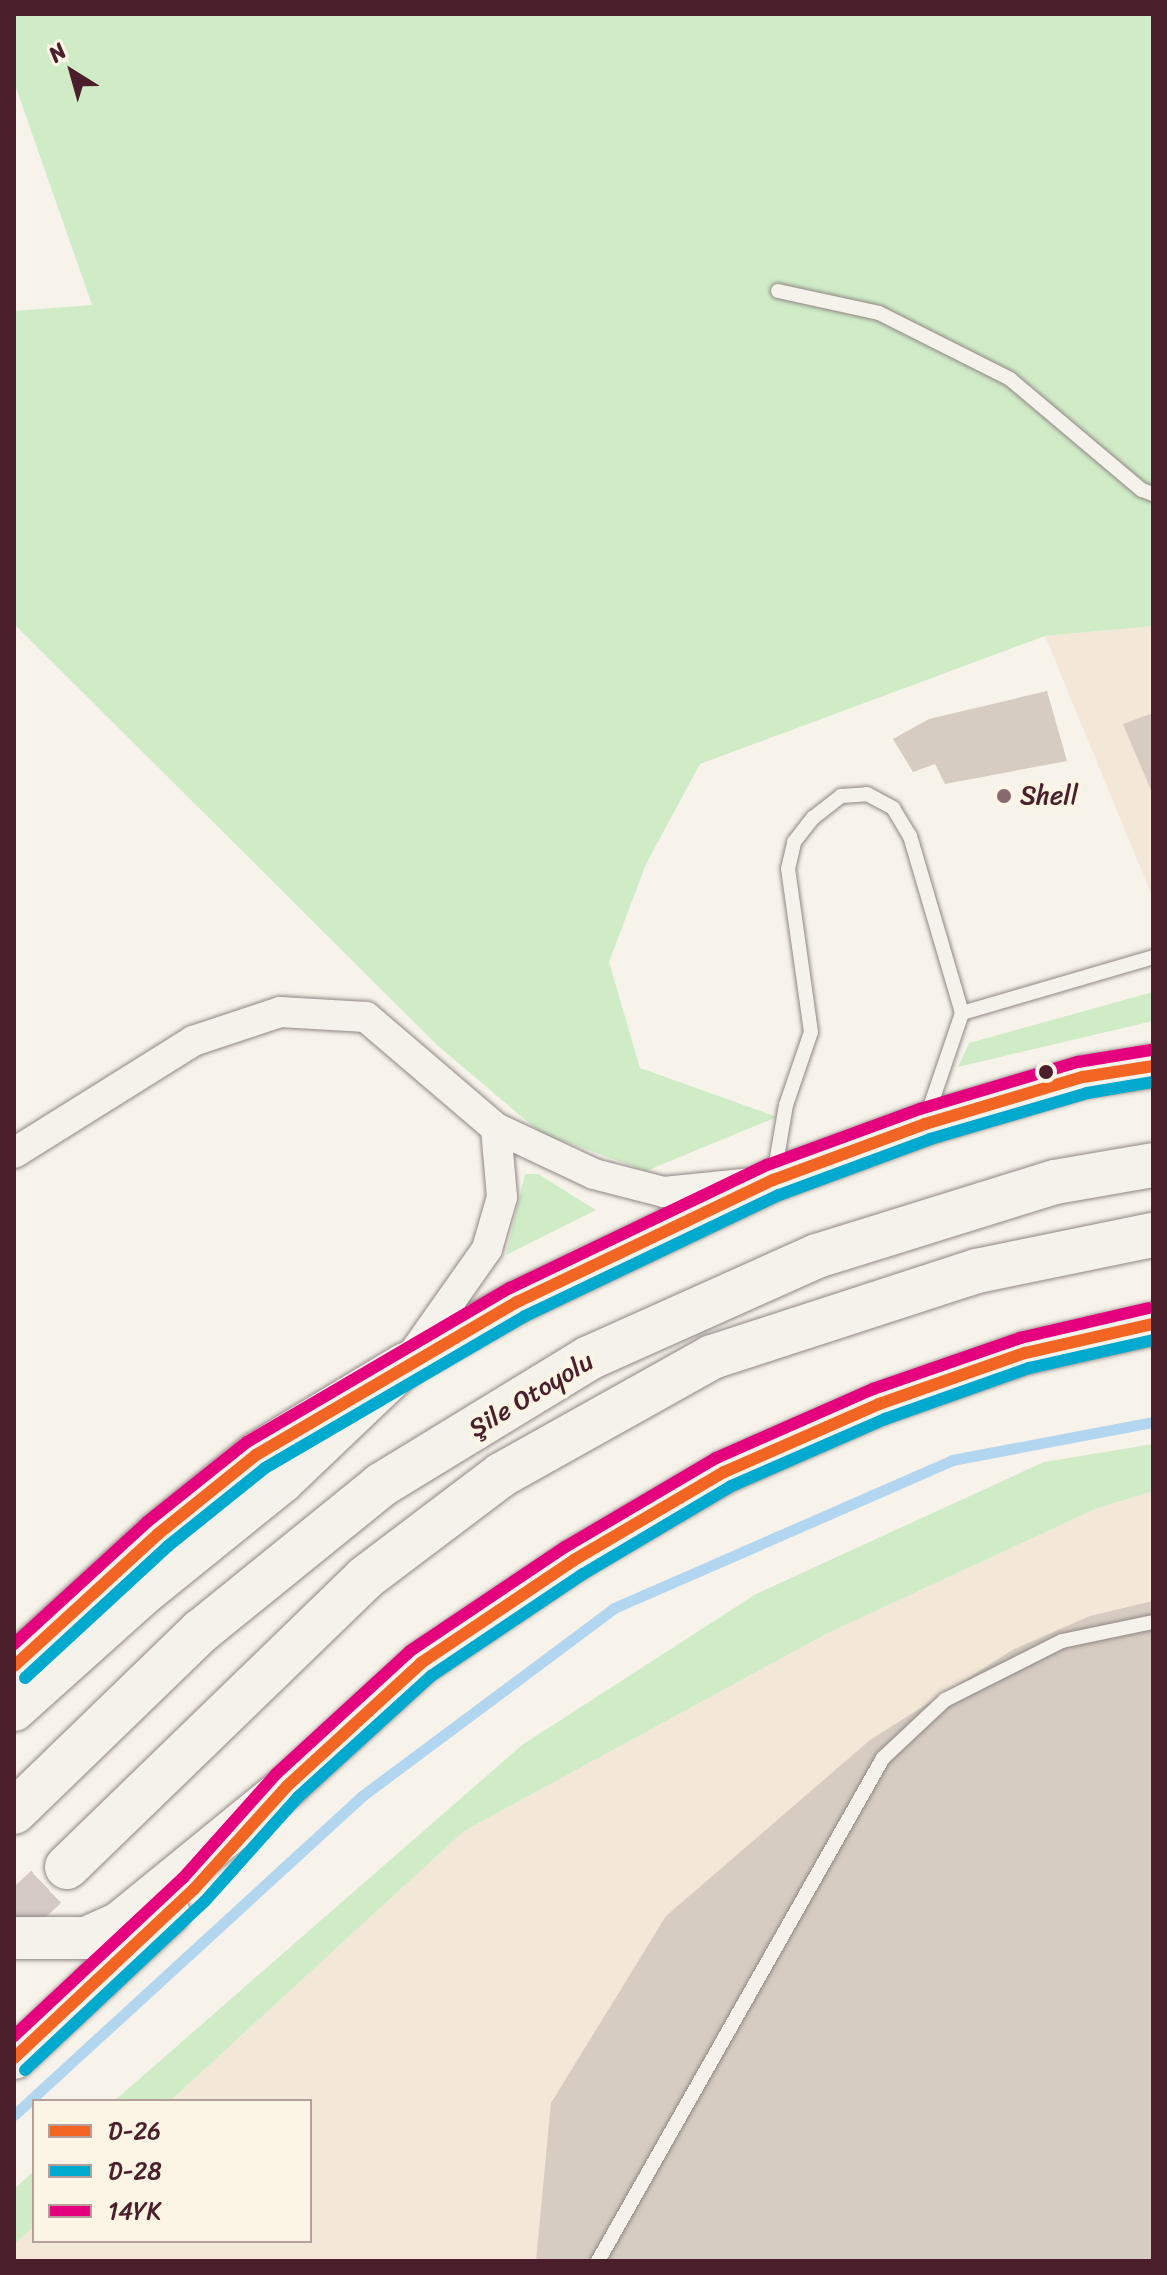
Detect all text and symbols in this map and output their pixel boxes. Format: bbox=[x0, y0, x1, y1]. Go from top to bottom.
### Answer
north arrow bbox=[32, 32, 112, 112]
text: N bbox=[39, 32, 75, 73]
place label: Shell bbox=[1020, 780, 1078, 812]
marker: Shell bbox=[995, 787, 1013, 805]
unlabelled marker bbox=[1038, 1064, 1054, 1080]
street label: Şile Otoyolu bbox=[463, 1345, 599, 1445]
legend bbox=[32, 2099, 312, 2243]
text: D-26 bbox=[108, 2110, 161, 2152]
text: D-28 bbox=[108, 2150, 162, 2192]
text: 14YK bbox=[108, 2190, 161, 2232]

